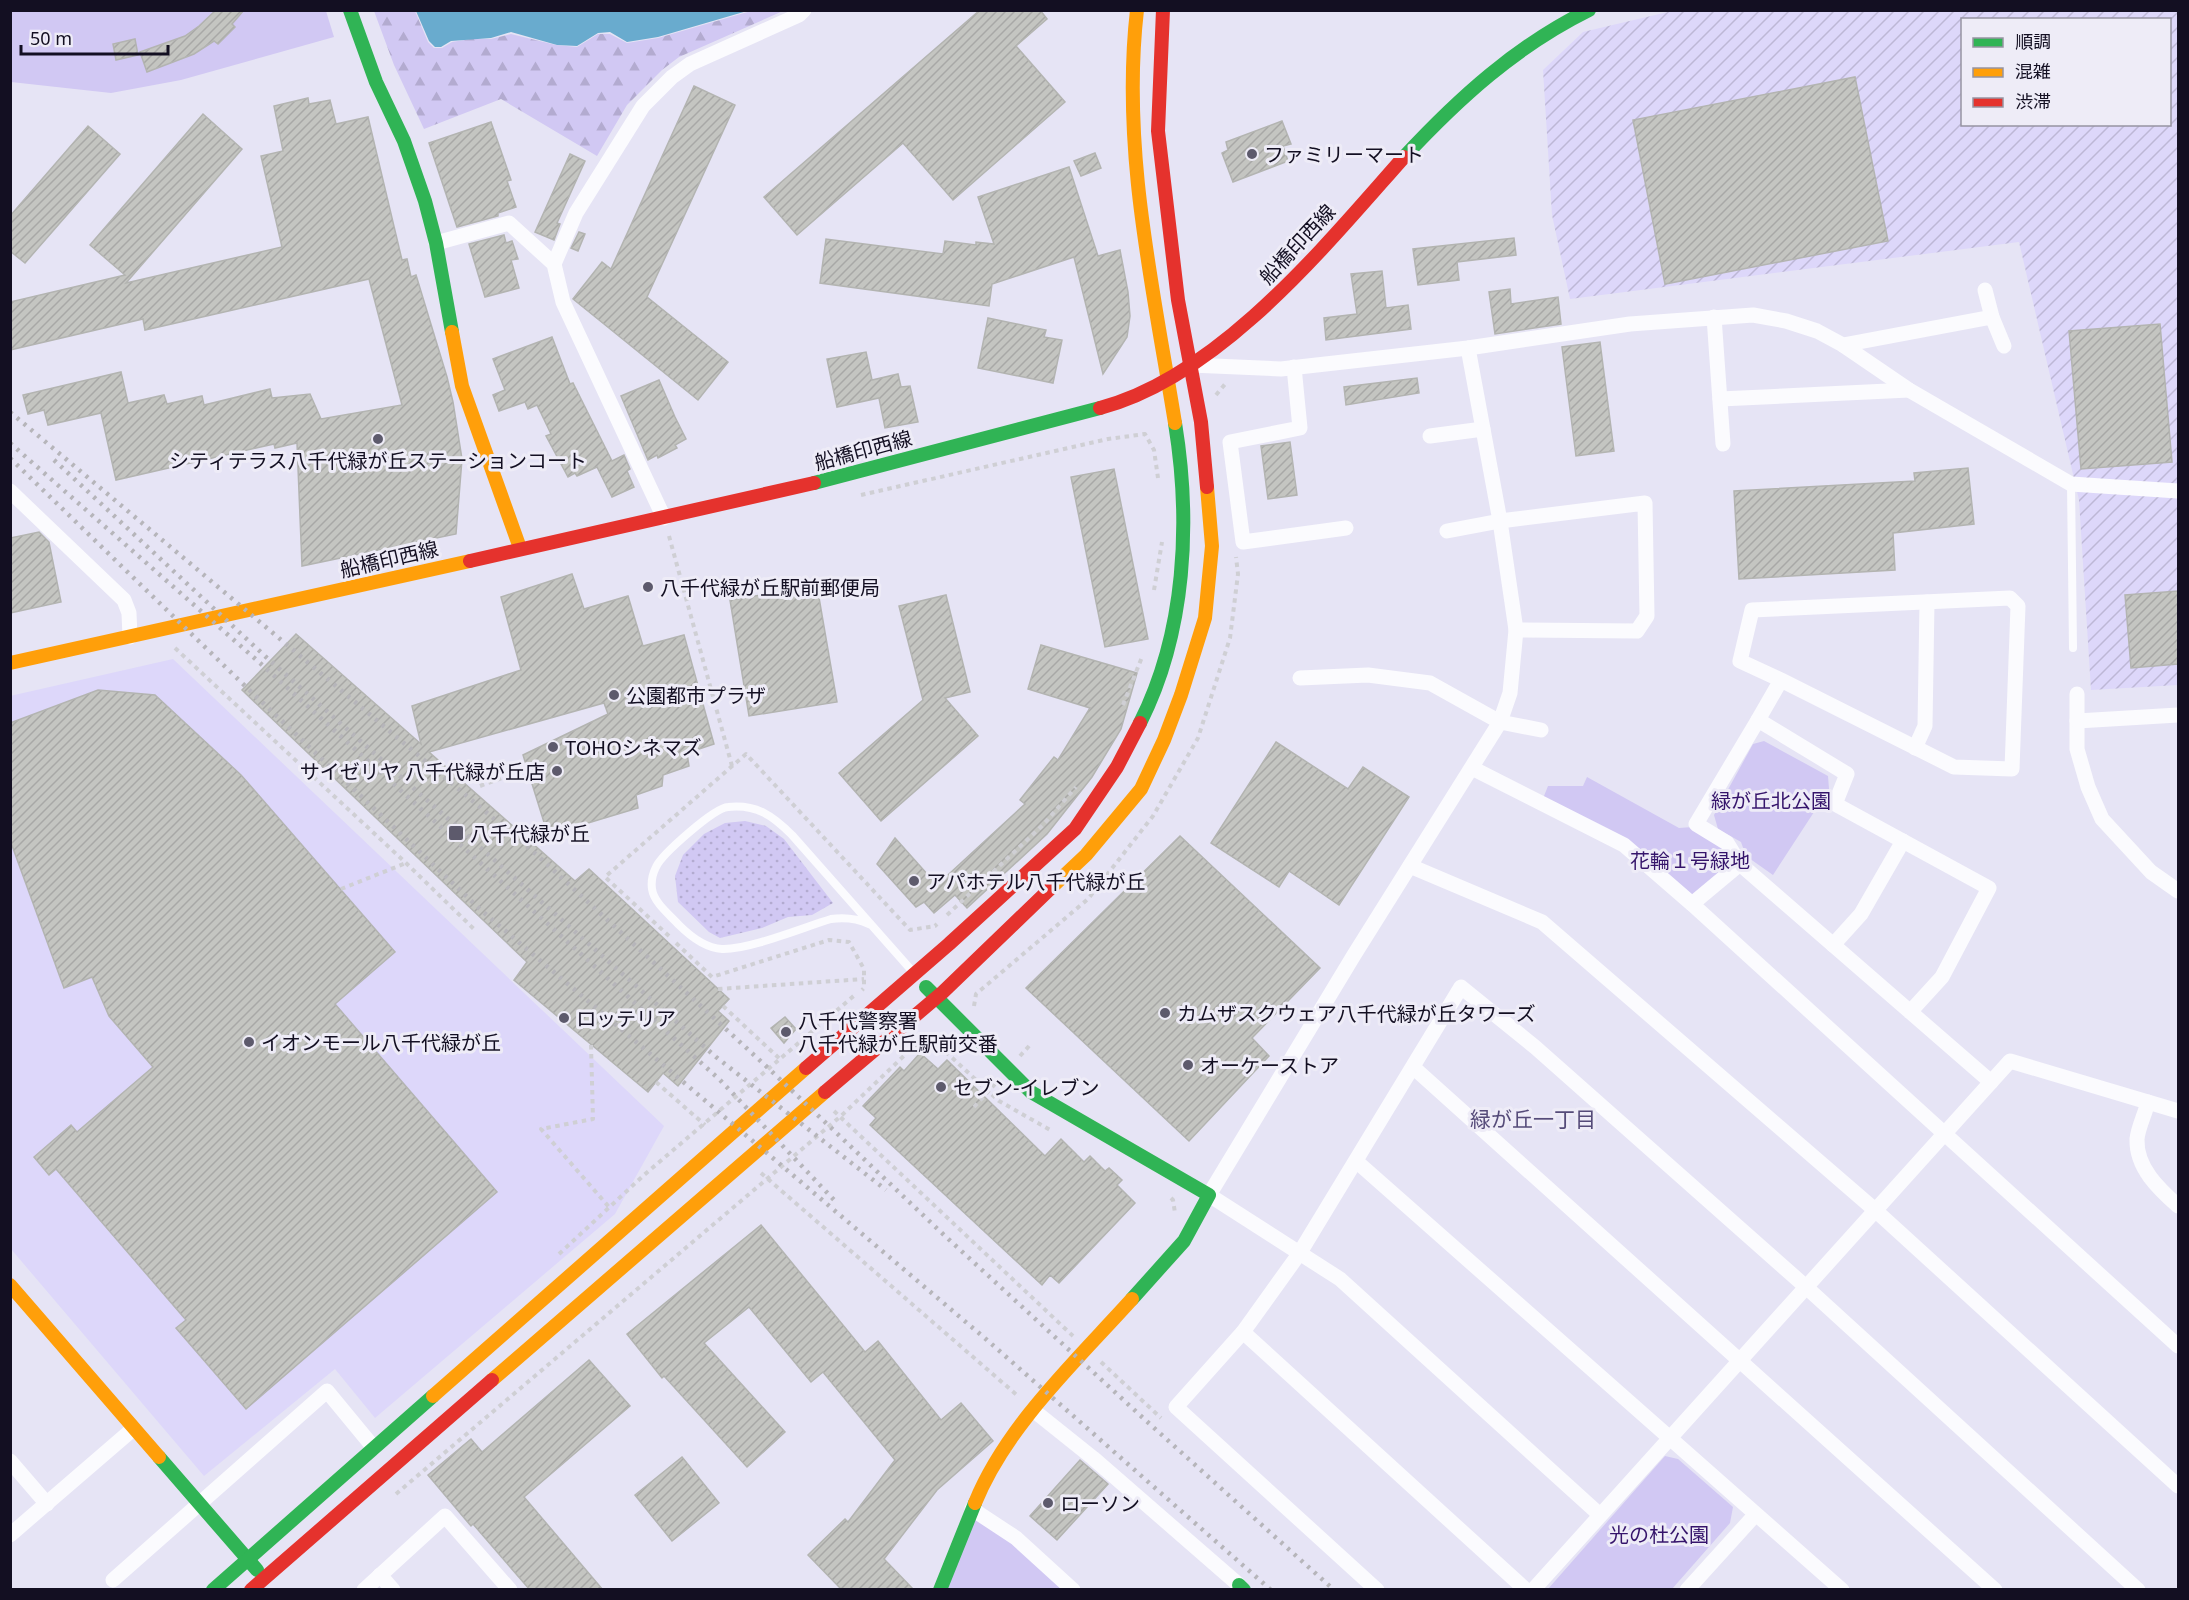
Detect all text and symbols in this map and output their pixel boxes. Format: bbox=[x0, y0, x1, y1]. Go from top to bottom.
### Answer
scale bar bbox=[21, 18, 168, 56]
legend bbox=[1961, 18, 2171, 126]
text: 50 m bbox=[30, 26, 72, 50]
text: 順調 bbox=[2015, 29, 2051, 53]
text: 混雑 bbox=[2015, 59, 2051, 83]
text: 渋滞 bbox=[2015, 89, 2051, 113]
place label: ファミリーマート bbox=[1264, 141, 1424, 168]
marker: ファミリーマート bbox=[1245, 147, 1259, 161]
street label: 船橋印西線 bbox=[1253, 198, 1341, 290]
street label: 船橋印西線 bbox=[811, 424, 915, 476]
marker: シティテラス八千代緑が丘ステーションコート bbox=[371, 432, 385, 446]
place label: シティテラス八千代緑が丘ステーションコート bbox=[169, 447, 587, 474]
street label: 船橋印西線 bbox=[337, 535, 441, 583]
place label: 八千代緑が丘駅前郵便局 bbox=[660, 574, 880, 601]
marker: 八千代緑が丘駅前郵便局 bbox=[641, 580, 655, 594]
place label: 公園都市プラザ bbox=[626, 682, 766, 709]
marker: 公園都市プラザ bbox=[607, 688, 621, 702]
place label: TOHOシネマズ bbox=[565, 734, 702, 761]
marker: TOHOシネマズ bbox=[546, 740, 560, 754]
place label: サイゼリヤ 八千代緑が丘店 bbox=[300, 758, 545, 785]
marker: サイゼリヤ 八千代緑が丘店 bbox=[550, 764, 564, 778]
park label: 緑が丘北公園 bbox=[1711, 787, 1831, 814]
place label: 八千代緑が丘 bbox=[470, 820, 590, 847]
marker: 八千代緑が丘 bbox=[447, 824, 465, 842]
park label: 花輪１号緑地 bbox=[1630, 847, 1750, 874]
place label: アパホテル八千代緑が丘 bbox=[926, 868, 1146, 895]
marker: アパホテル八千代緑が丘 bbox=[907, 874, 921, 888]
place label: カムザスクウェア八千代緑が丘タワーズ bbox=[1177, 1000, 1536, 1027]
place label: ロッテリア bbox=[576, 1005, 676, 1032]
marker: カムザスクウェア八千代緑が丘タワーズ bbox=[1158, 1006, 1172, 1020]
place label: 八千代警察署 八千代緑が丘駅前交番 bbox=[798, 1007, 998, 1057]
marker: ロッテリア bbox=[557, 1011, 571, 1025]
marker: 八千代警察署 八千代緑が丘駅前交番 bbox=[779, 1025, 793, 1039]
place label: イオンモール八千代緑が丘 bbox=[261, 1029, 501, 1056]
marker: イオンモール八千代緑が丘 bbox=[242, 1035, 256, 1049]
place label: オーケーストア bbox=[1200, 1052, 1339, 1079]
marker: オーケーストア bbox=[1181, 1058, 1195, 1072]
place label: セブン-イレブン bbox=[953, 1074, 1099, 1101]
marker: セブン-イレブン bbox=[934, 1080, 948, 1094]
district label: 緑が丘一丁目 bbox=[1470, 1105, 1596, 1133]
place label: ローソン bbox=[1060, 1490, 1140, 1517]
marker: ローソン bbox=[1041, 1496, 1055, 1510]
park label: 光の杜公園 bbox=[1609, 1521, 1709, 1548]

